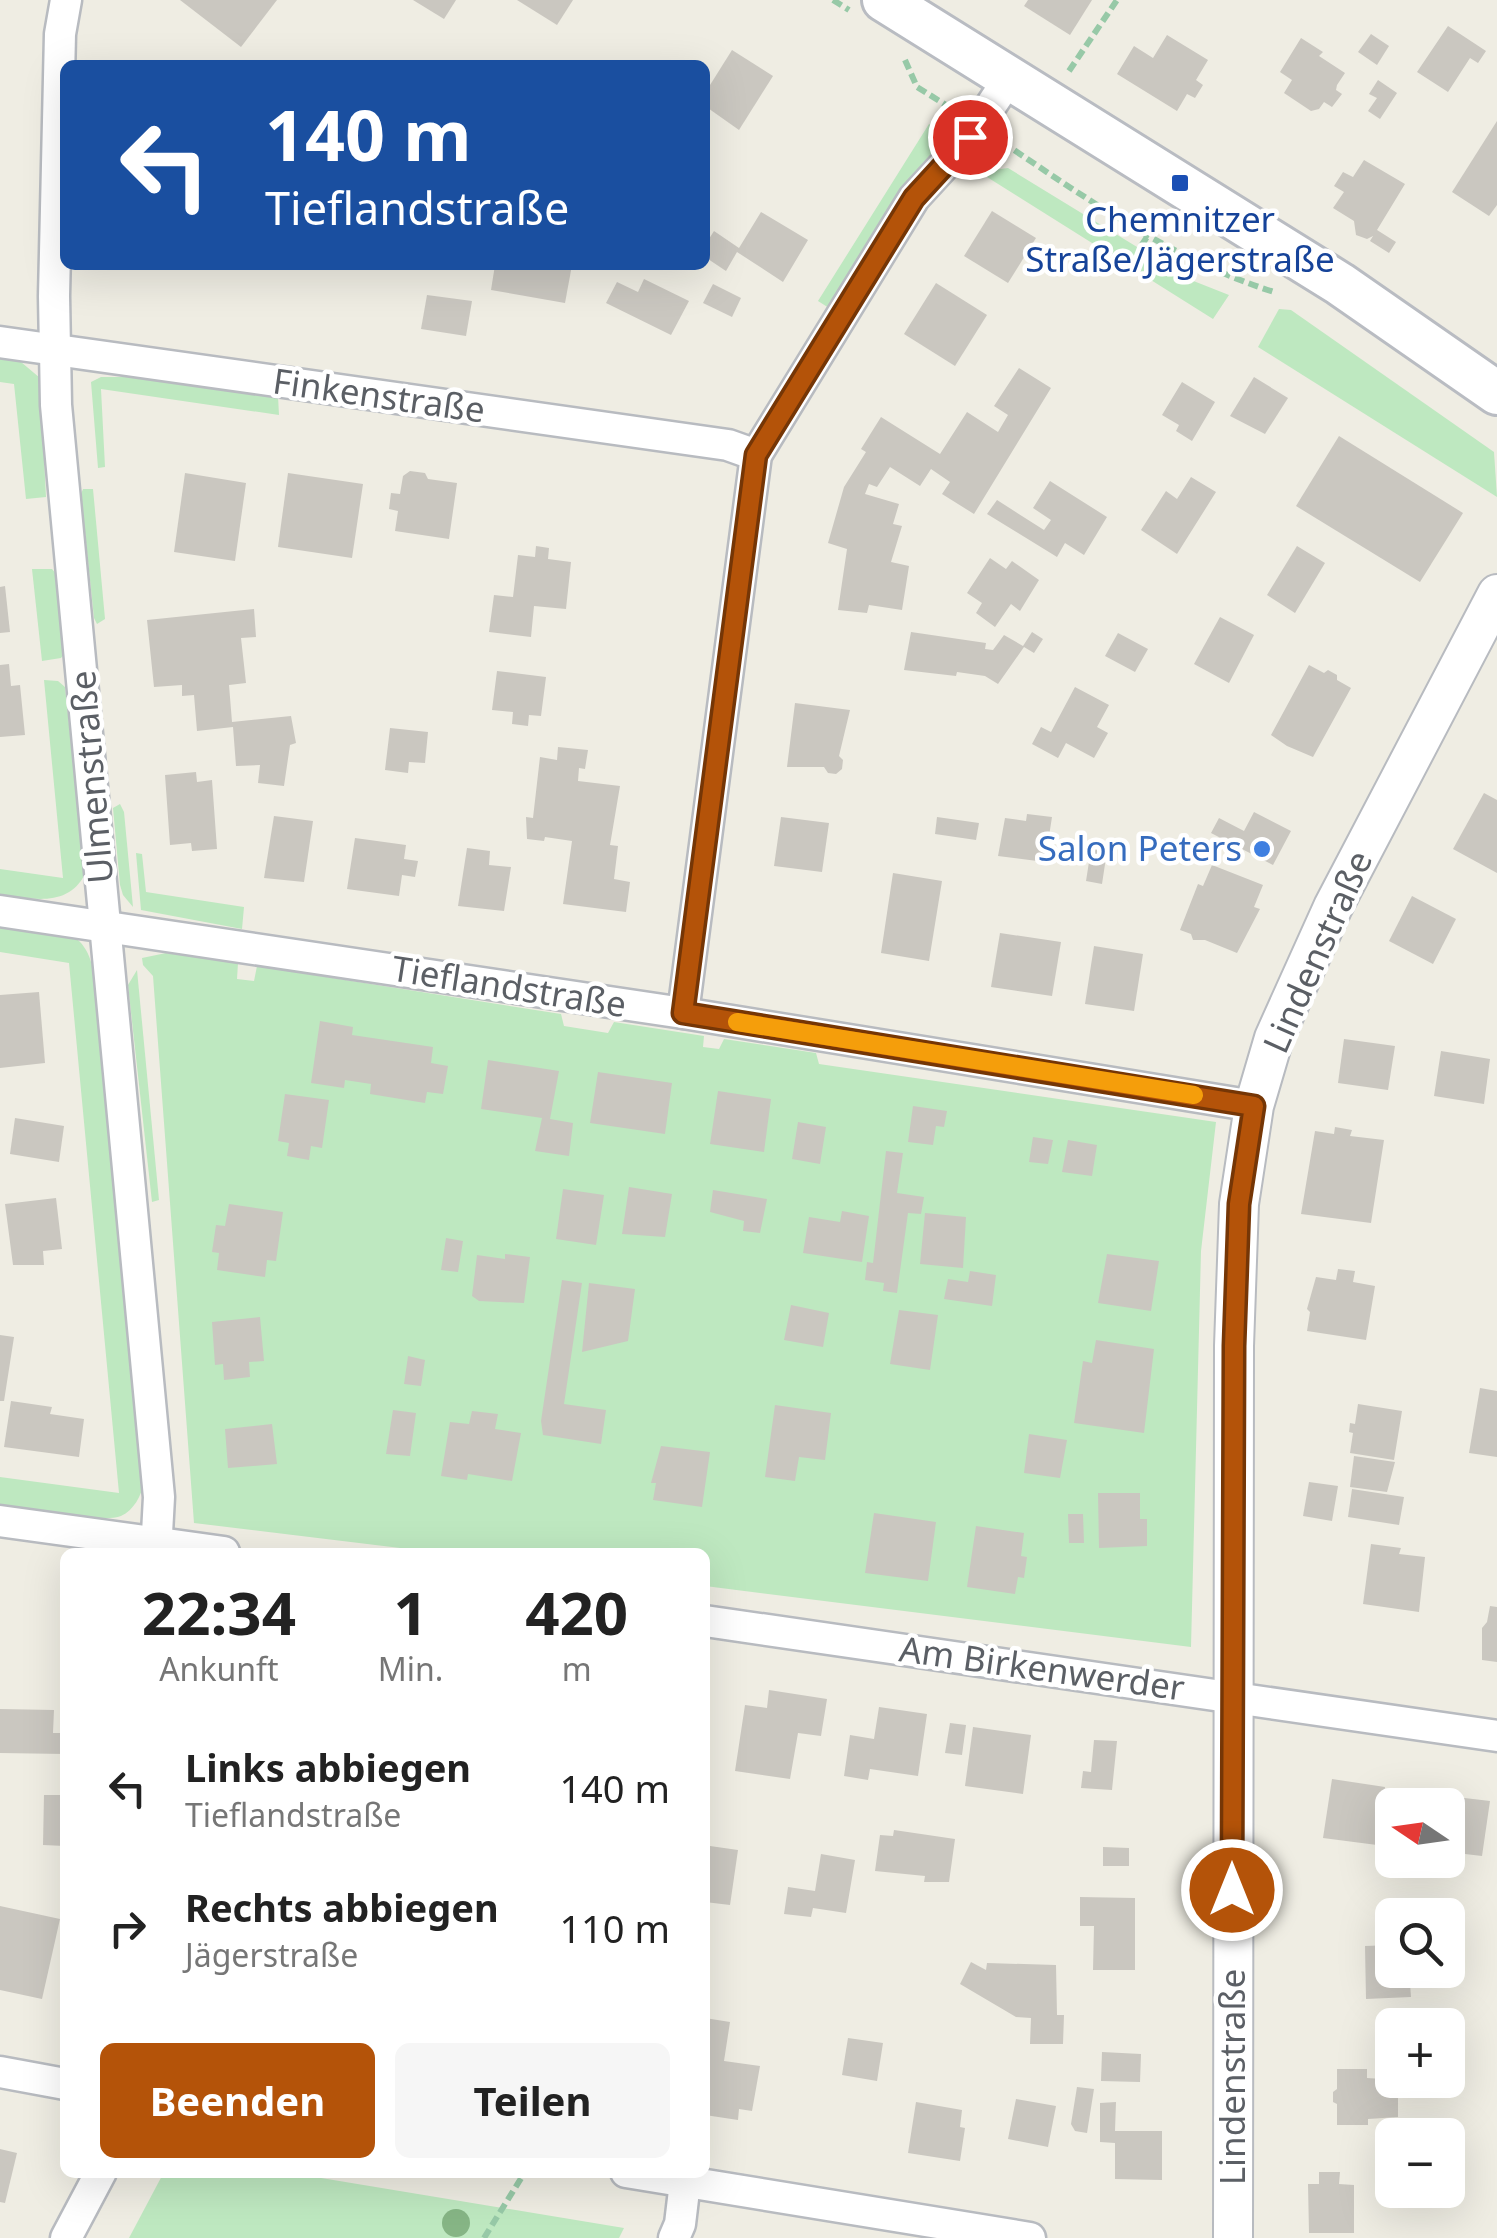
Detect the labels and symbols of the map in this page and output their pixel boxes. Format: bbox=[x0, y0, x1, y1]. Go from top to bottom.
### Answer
pin bbox=[928, 95, 1013, 180]
marker: Chemnitzer Straße/Jägerstraße bbox=[1169, 172, 1191, 194]
place label: Chemnitzer Straße/Jägerstraße bbox=[1025, 195, 1335, 282]
street label: Finkenstraße bbox=[270, 356, 488, 433]
street label: Ulmenstraße bbox=[58, 669, 123, 885]
place label: Salon Peters bbox=[1038, 824, 1242, 871]
marker: Salon Peters bbox=[1251, 838, 1273, 860]
street label: Lindenstraße bbox=[1251, 843, 1382, 1060]
street label: Tieflandstraße bbox=[389, 944, 630, 1027]
street label: Am Birkenwerder bbox=[897, 1624, 1188, 1711]
north arrow bbox=[1375, 1788, 1465, 1878]
position arrow bbox=[1180, 1838, 1284, 1942]
street label: Lindenstraße bbox=[1208, 1969, 1255, 2185]

